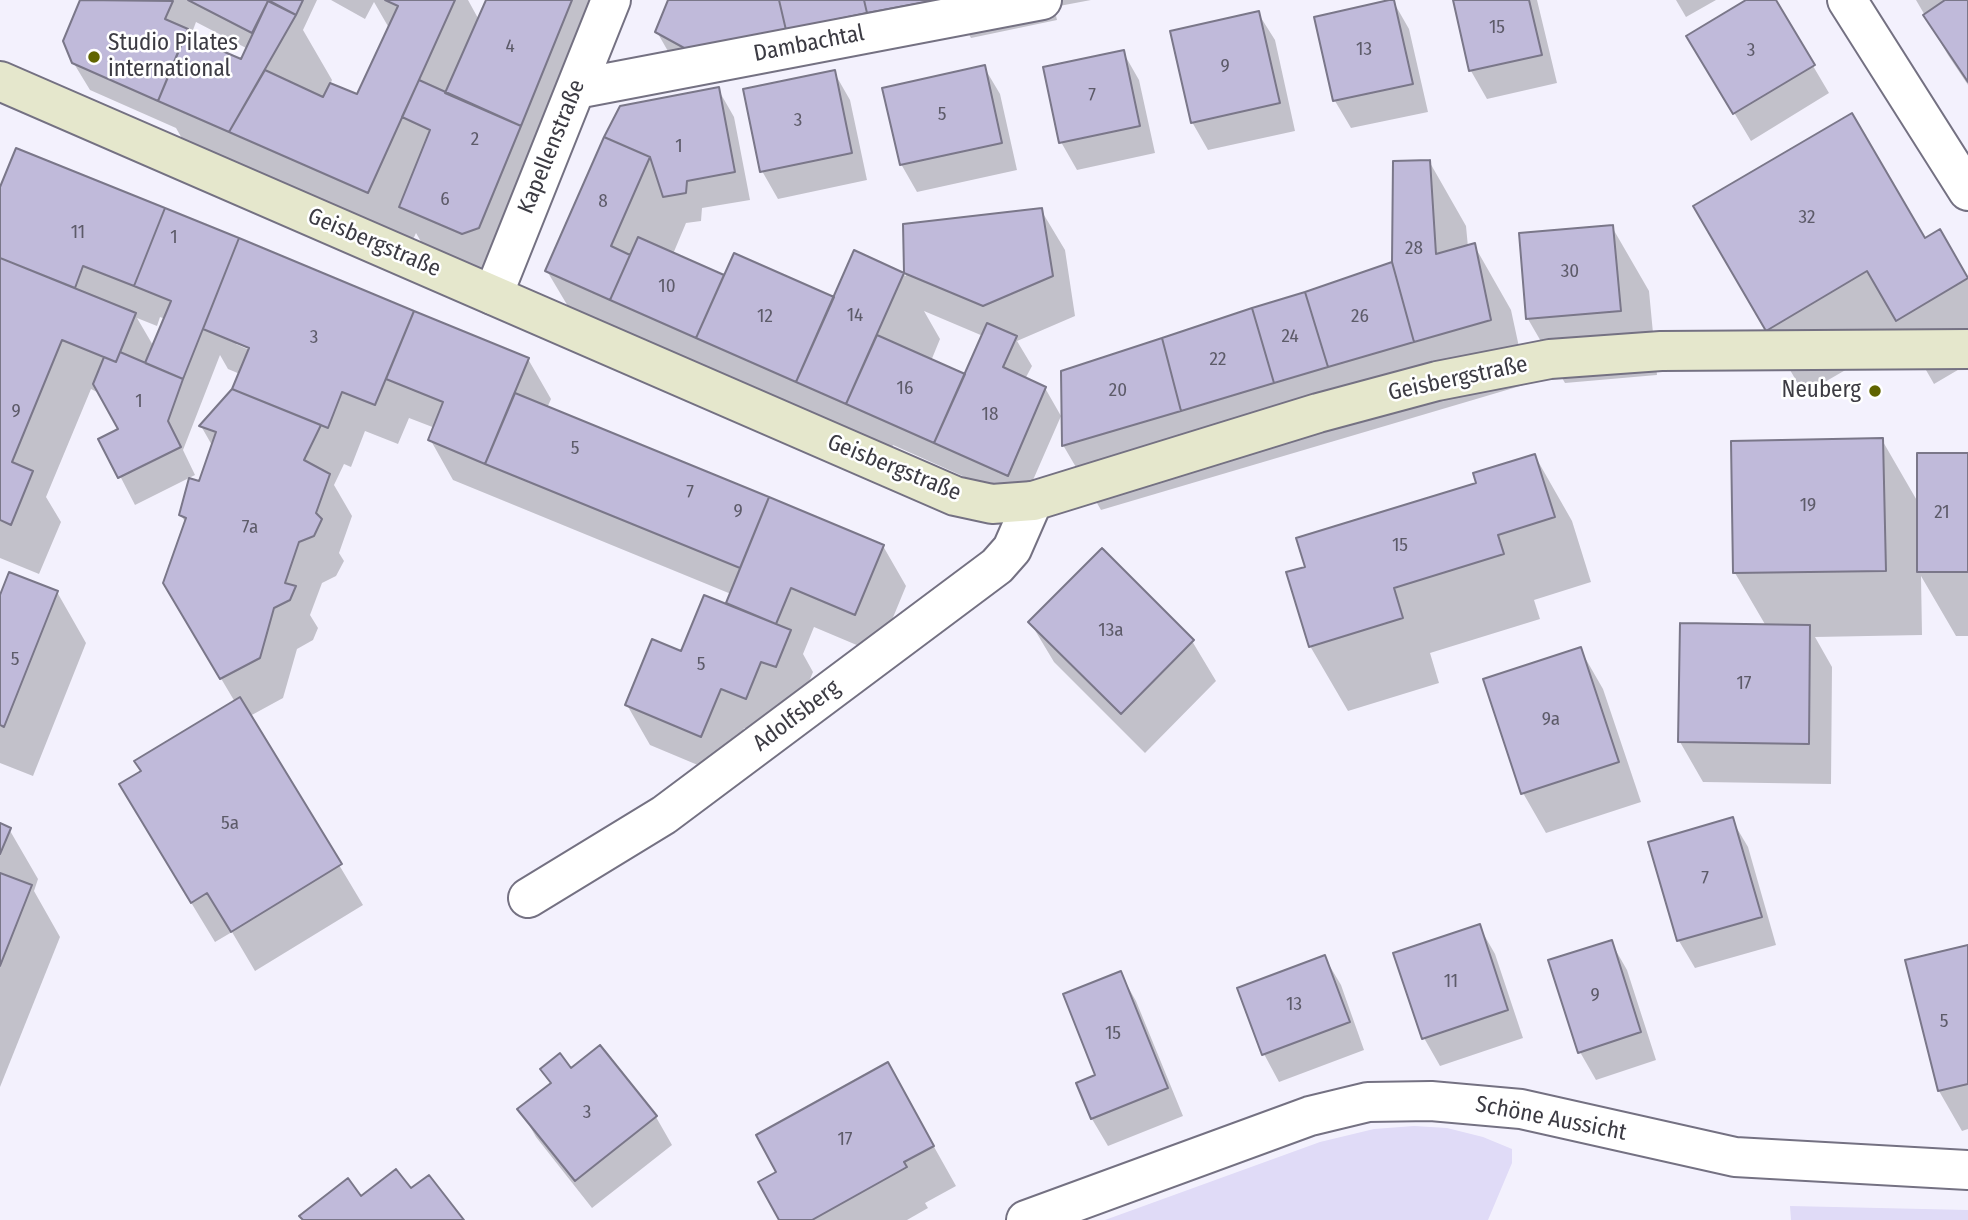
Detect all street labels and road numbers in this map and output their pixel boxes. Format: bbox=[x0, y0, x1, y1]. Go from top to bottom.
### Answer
street label: Dambachtal bbox=[751, 20, 867, 68]
street label: Kapellenstraße bbox=[513, 76, 591, 218]
street label: Geisbergstraße bbox=[303, 203, 445, 283]
street label: Geisbergstraße bbox=[1386, 351, 1530, 407]
street label: Geisbergstraße bbox=[823, 429, 965, 507]
street label: Adolfsberg bbox=[748, 674, 846, 758]
street label: Schöne Aussicht bbox=[1473, 1091, 1629, 1147]

